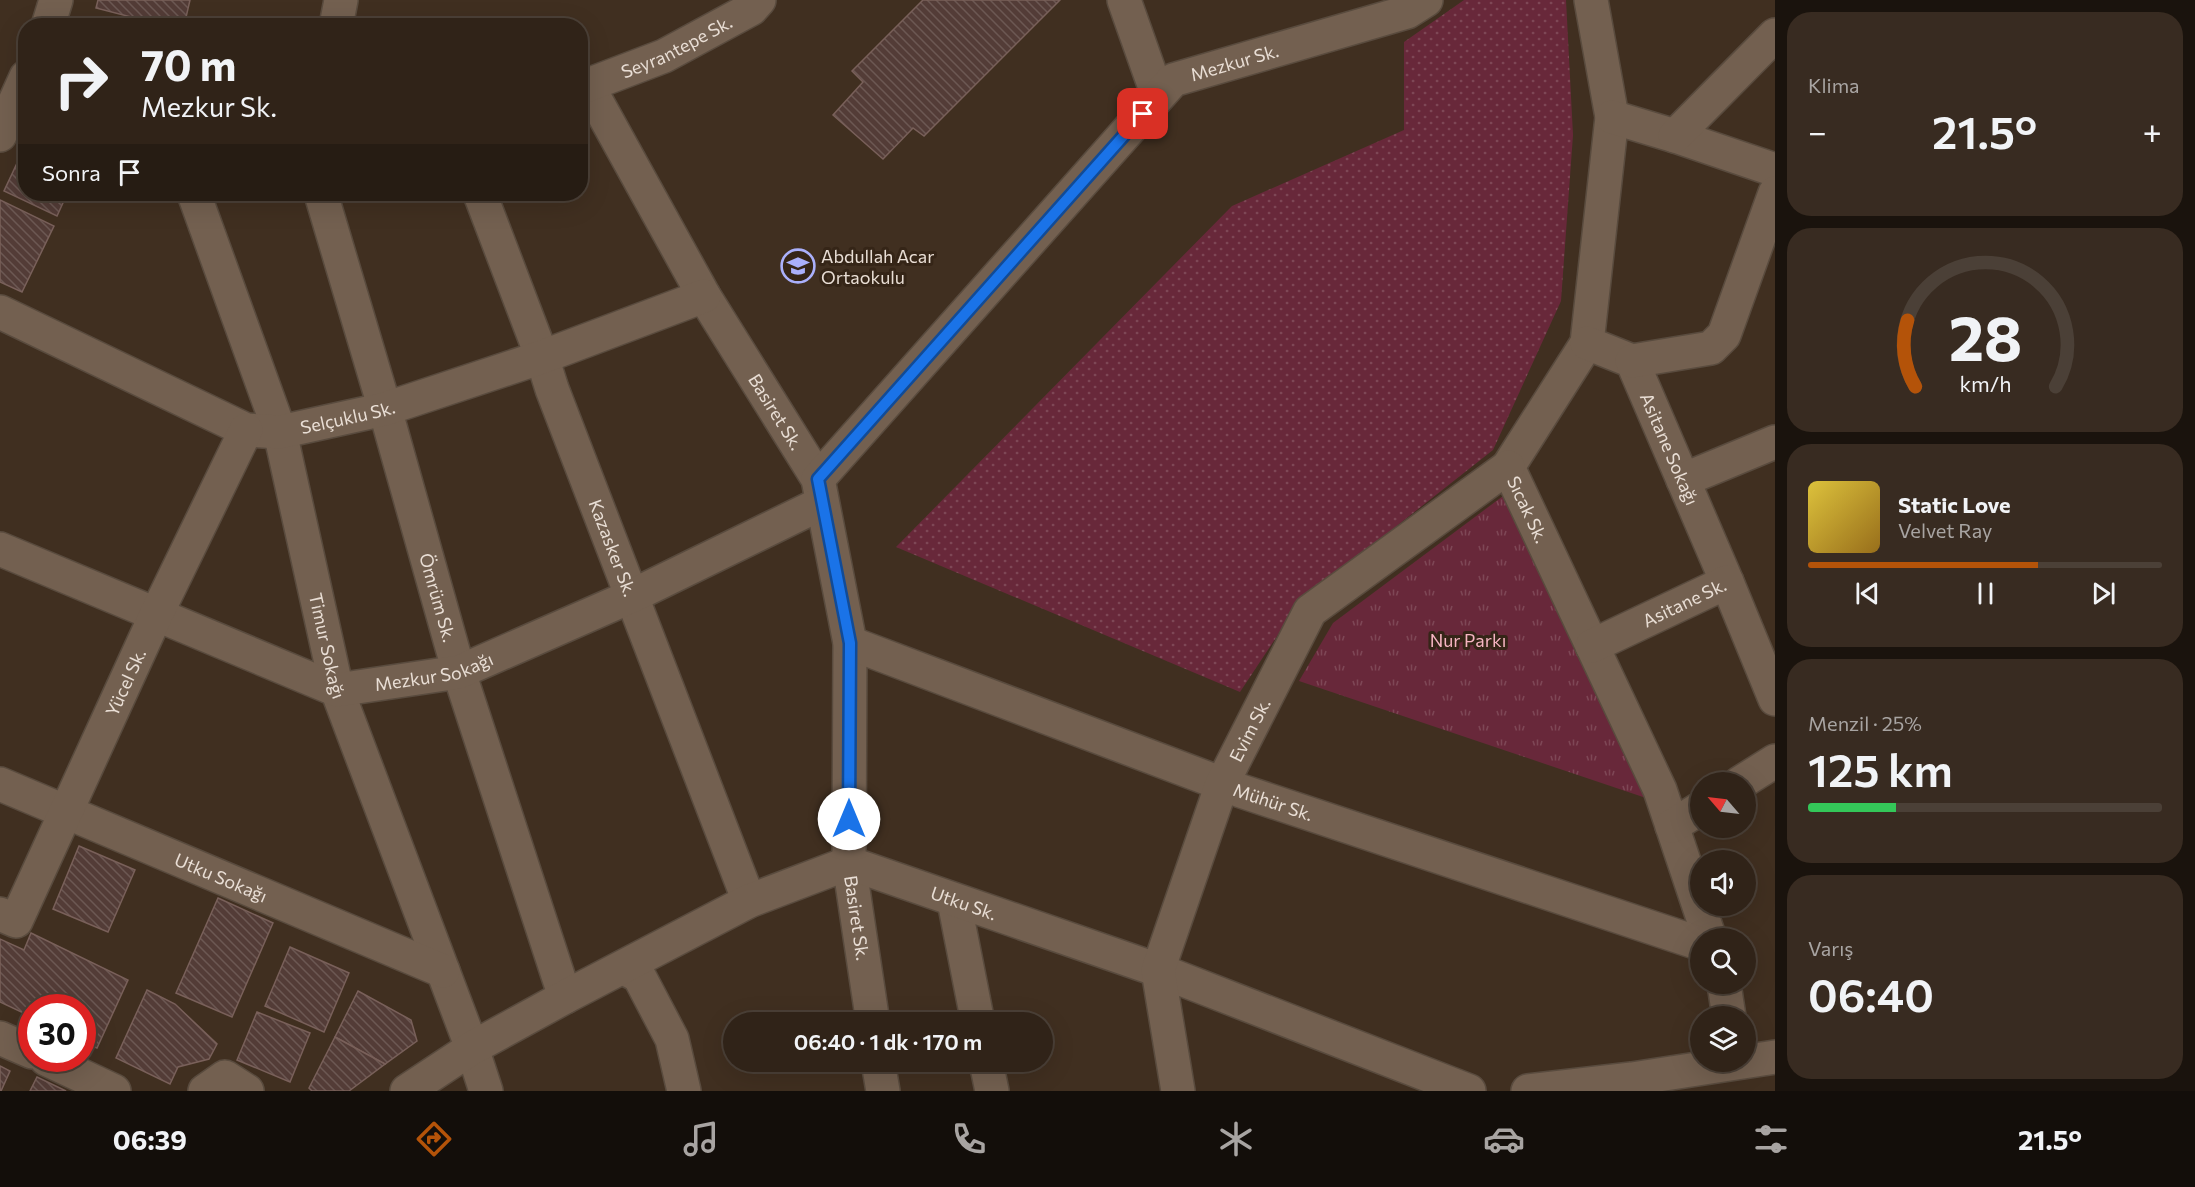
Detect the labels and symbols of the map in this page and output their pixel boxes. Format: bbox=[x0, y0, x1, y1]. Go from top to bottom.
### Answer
street label: Seyrantepe Sk. bbox=[618, 10, 736, 82]
street label: Mezkur Sk. bbox=[1188, 39, 1281, 85]
pin bbox=[1117, 88, 1168, 139]
place label: Abdullah Acar Ortaokulu bbox=[821, 245, 934, 288]
school or university icon: Abdullah Acar Ortaokulu bbox=[780, 248, 816, 284]
street label: Basiret Sk. bbox=[744, 369, 808, 454]
street label: Asitane Sokağı bbox=[1636, 389, 1704, 508]
street label: Selçuklu Sk. bbox=[298, 396, 398, 438]
street label: Sıcak Sk. bbox=[1503, 472, 1553, 546]
street label: Kazasker Sk. bbox=[584, 496, 642, 599]
street label: Ömrüm Sk. bbox=[415, 550, 461, 644]
street label: Asitane Sk. bbox=[1639, 573, 1730, 632]
street label: Timur Sokağı bbox=[305, 591, 350, 702]
park label: Nur Parkı bbox=[1430, 629, 1506, 651]
street label: Yücel Sk. bbox=[100, 645, 150, 719]
street label: Mezkur Sokağı bbox=[373, 647, 496, 695]
street label: Evim Sk. bbox=[1224, 695, 1275, 765]
north arrow bbox=[1690, 772, 1756, 838]
street label: Mühür Sk. bbox=[1230, 778, 1316, 825]
position arrow bbox=[817, 787, 881, 851]
street label: Utku Sokağı bbox=[171, 848, 271, 907]
street label: Basiret Sk. bbox=[840, 874, 874, 962]
street label: Utku Sk. bbox=[928, 881, 1000, 924]
speed limit sign: 30 bbox=[18, 994, 96, 1072]

